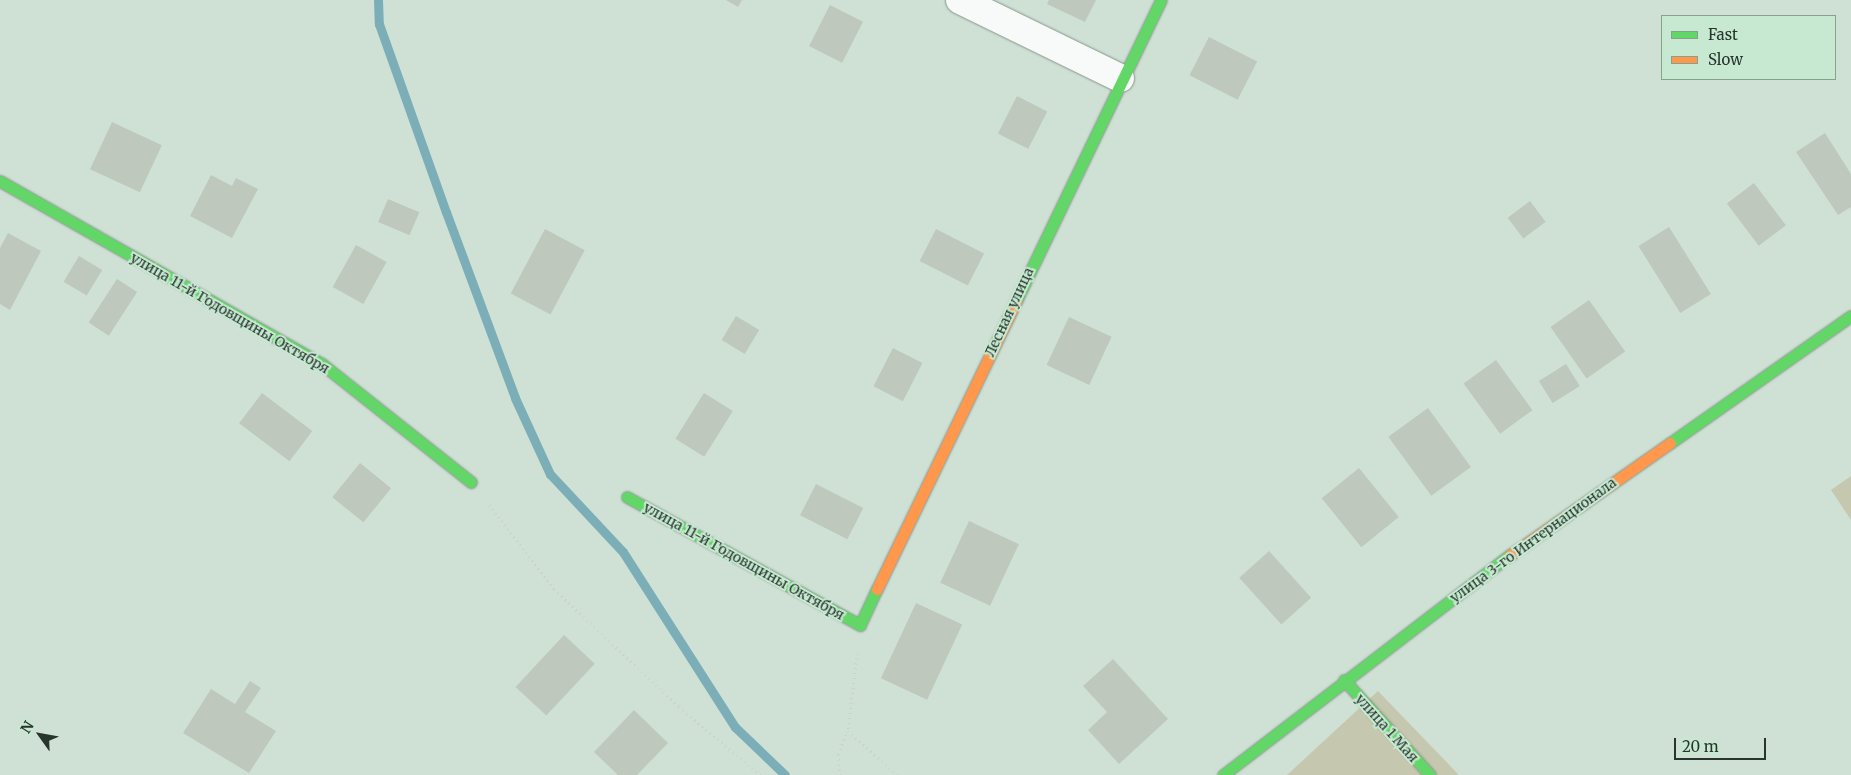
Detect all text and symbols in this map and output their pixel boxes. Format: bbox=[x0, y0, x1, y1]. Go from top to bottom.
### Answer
legend bbox=[1661, 15, 1836, 80]
text: Fast bbox=[1708, 25, 1738, 44]
text: Slow bbox=[1708, 50, 1743, 69]
street label: улица 11-й Годовщины Октября bbox=[128, 249, 332, 377]
street label: Лесная улица bbox=[981, 265, 1037, 359]
street label: улица 3-го Интернационала bbox=[1447, 474, 1619, 606]
street label: улица 11-й Годовщины Октября bbox=[641, 499, 847, 623]
street label: улица 1 Мая bbox=[1352, 691, 1422, 765]
north arrow bbox=[15, 710, 65, 760]
text: N bbox=[17, 718, 38, 737]
scale bar bbox=[1676, 728, 1768, 760]
text: 20 m bbox=[1682, 737, 1719, 756]

